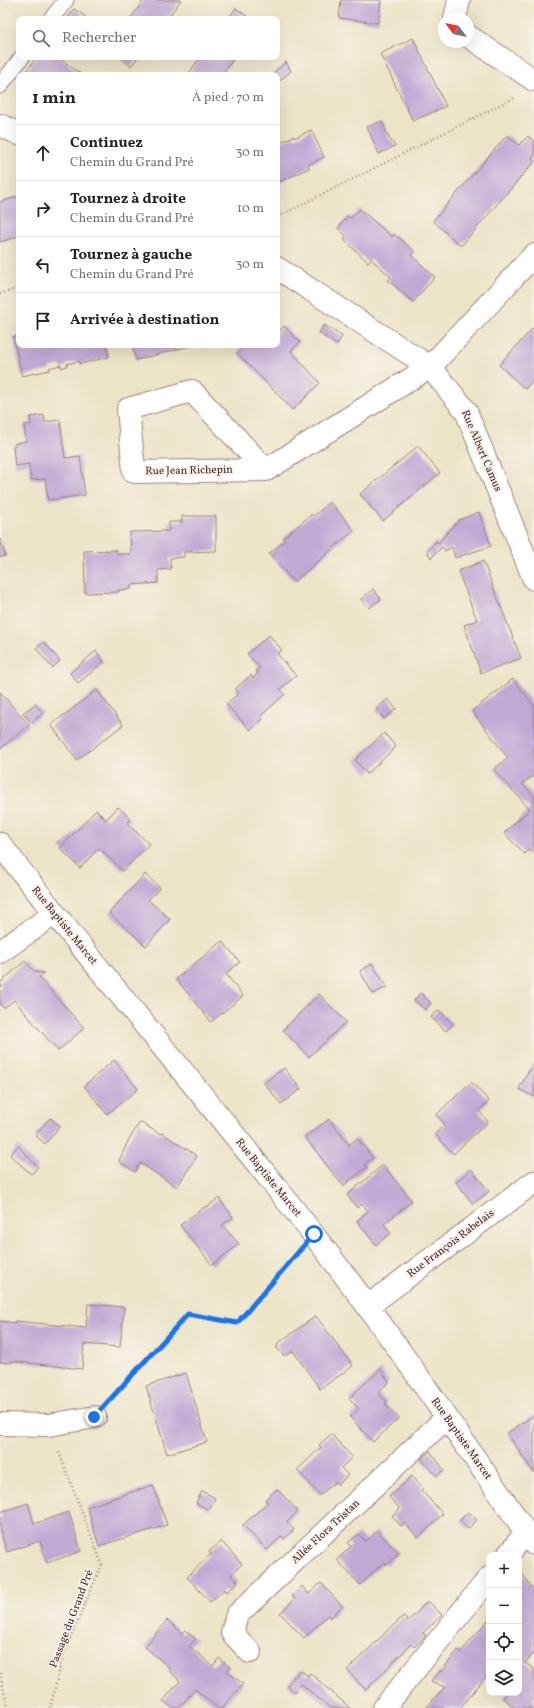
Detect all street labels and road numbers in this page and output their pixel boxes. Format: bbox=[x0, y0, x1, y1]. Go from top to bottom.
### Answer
street label: Rue Albert Camus bbox=[457, 408, 505, 494]
street label: Rue Jean Richepin bbox=[145, 463, 233, 479]
street label: Rue Baptiste Marcet bbox=[28, 884, 100, 969]
street label: Rue Baptiste Marcet bbox=[232, 1136, 304, 1221]
street label: Rue François Rabelais bbox=[404, 1206, 498, 1282]
street label: Rue Baptiste Marcet bbox=[427, 1395, 495, 1483]
street label: Allée Flora Tristan bbox=[288, 1496, 364, 1568]
street label: Passage du Grand Pré bbox=[46, 1568, 98, 1670]

